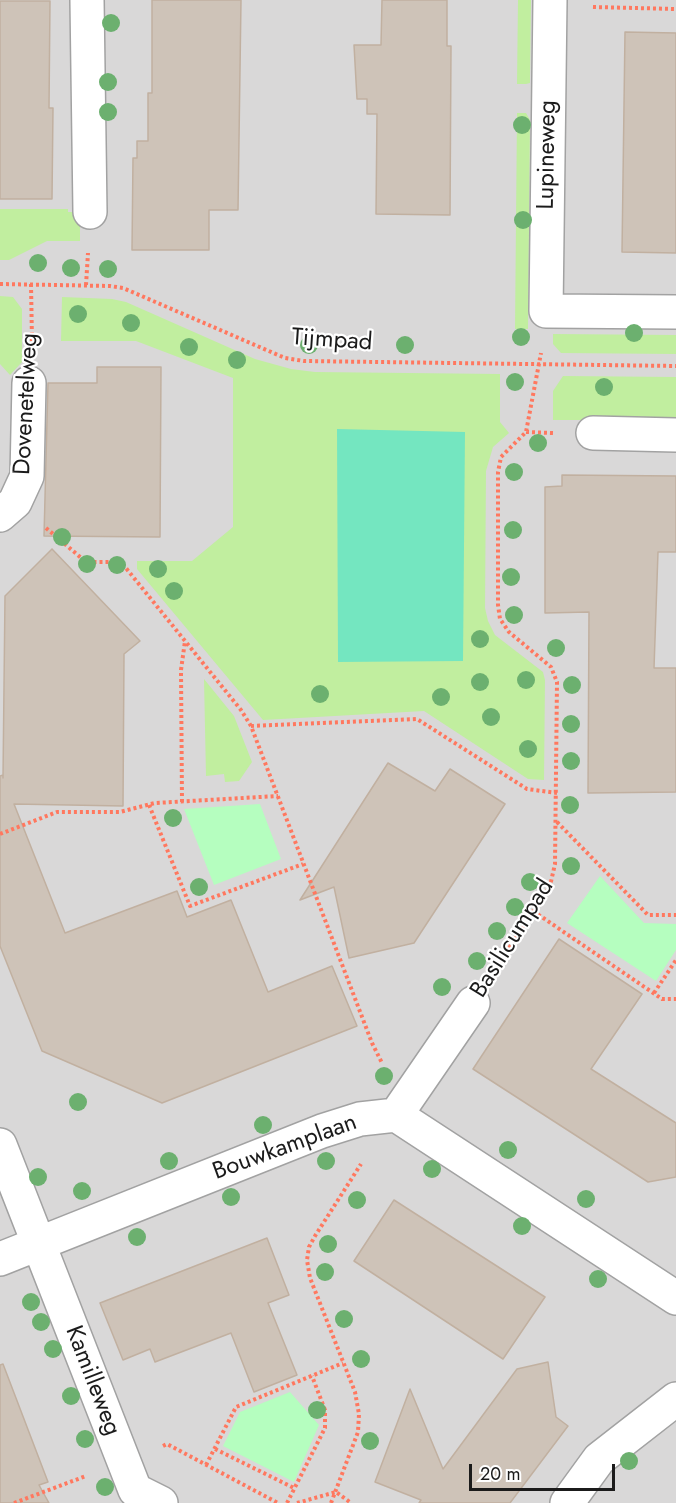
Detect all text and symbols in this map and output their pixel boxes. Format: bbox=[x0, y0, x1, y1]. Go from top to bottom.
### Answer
street label: Lupineweg bbox=[533, 100, 563, 210]
street label: Tijmpad bbox=[291, 324, 373, 358]
street label: Dovenetelweg bbox=[9, 332, 45, 476]
street label: Basilicumpad bbox=[465, 874, 561, 1004]
street label: Bouwkamplaan bbox=[209, 1109, 361, 1187]
street label: Kamilleweg bbox=[58, 1322, 126, 1440]
scale bar bbox=[472, 1452, 618, 1490]
text: 20 m bbox=[480, 1461, 520, 1487]

